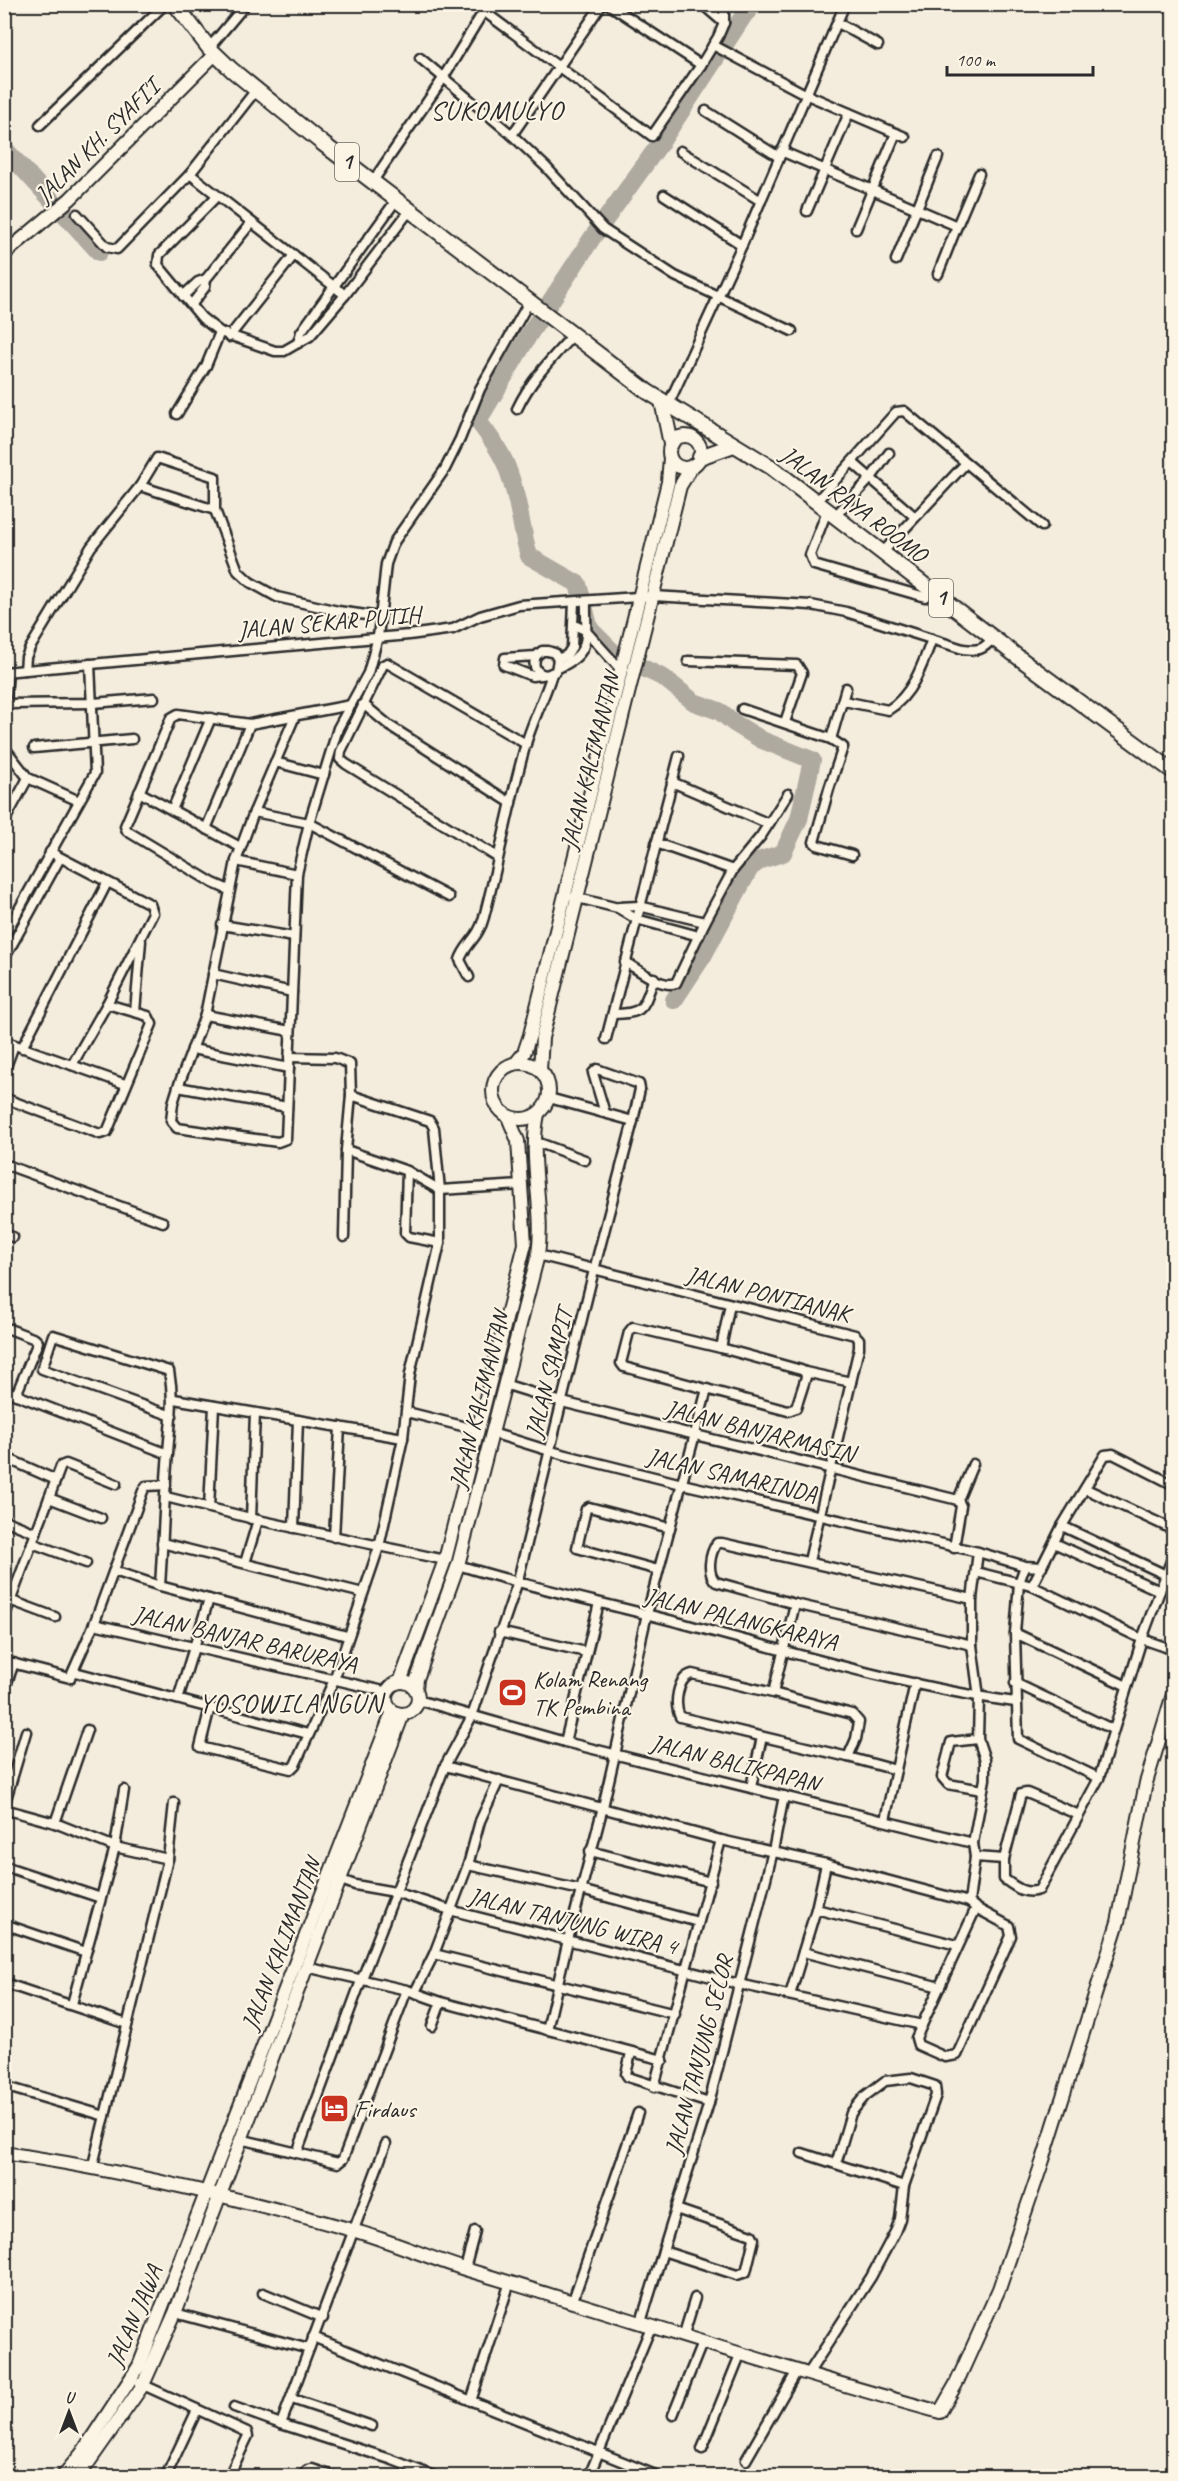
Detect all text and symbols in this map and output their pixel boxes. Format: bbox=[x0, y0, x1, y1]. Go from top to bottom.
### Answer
scale bar bbox=[947, 39, 1092, 77]
text: 100 m bbox=[956, 49, 997, 71]
street label: JALAN KH. SYAFI'I bbox=[28, 69, 169, 210]
district label: SUKOMULYO bbox=[430, 93, 565, 127]
road number: 1 bbox=[335, 143, 359, 181]
street label: JALAN RAYA ROOMO bbox=[774, 439, 936, 571]
road number: 1 bbox=[929, 579, 953, 617]
street label: JALAN SEKAR PUTIH bbox=[236, 599, 426, 645]
street label: JALAN KALIMANTAN bbox=[553, 666, 627, 854]
street label: JALAN PONTIANAK bbox=[682, 1259, 857, 1330]
street label: JALAN SAMPIT bbox=[518, 1300, 581, 1442]
street label: JALAN KALIMANTAN bbox=[442, 1305, 516, 1493]
street label: JALAN BANJARMASIN bbox=[661, 1393, 861, 1470]
street label: JALAN SAMARINDA bbox=[643, 1441, 821, 1509]
street label: JALAN PALANGKARAYA bbox=[641, 1580, 841, 1658]
street label: JALAN BANJAR BARURAYA bbox=[129, 1598, 361, 1680]
place label: Kolam Renang TK Pembina bbox=[533, 1664, 649, 1722]
sports icon: Kolam Renang TK Pembina bbox=[496, 1677, 528, 1709]
district label: YOSOWILANGUN bbox=[198, 1686, 386, 1720]
street label: JALAN BALIKPAPAN bbox=[647, 1727, 826, 1799]
street label: JALAN KALIMANTAN bbox=[234, 1851, 329, 2035]
street label: JALAN TANJUNG WIRA 4 bbox=[465, 1880, 683, 1962]
street label: JALAN TANJUNG SELOR bbox=[658, 1950, 740, 2159]
hotel icon: Firdaus bbox=[318, 2093, 350, 2125]
place label: Firdaus bbox=[355, 2094, 417, 2124]
street label: JALAN JAWA bbox=[99, 2260, 169, 2372]
north arrow bbox=[39, 2382, 99, 2442]
text: U bbox=[65, 2388, 76, 2408]

